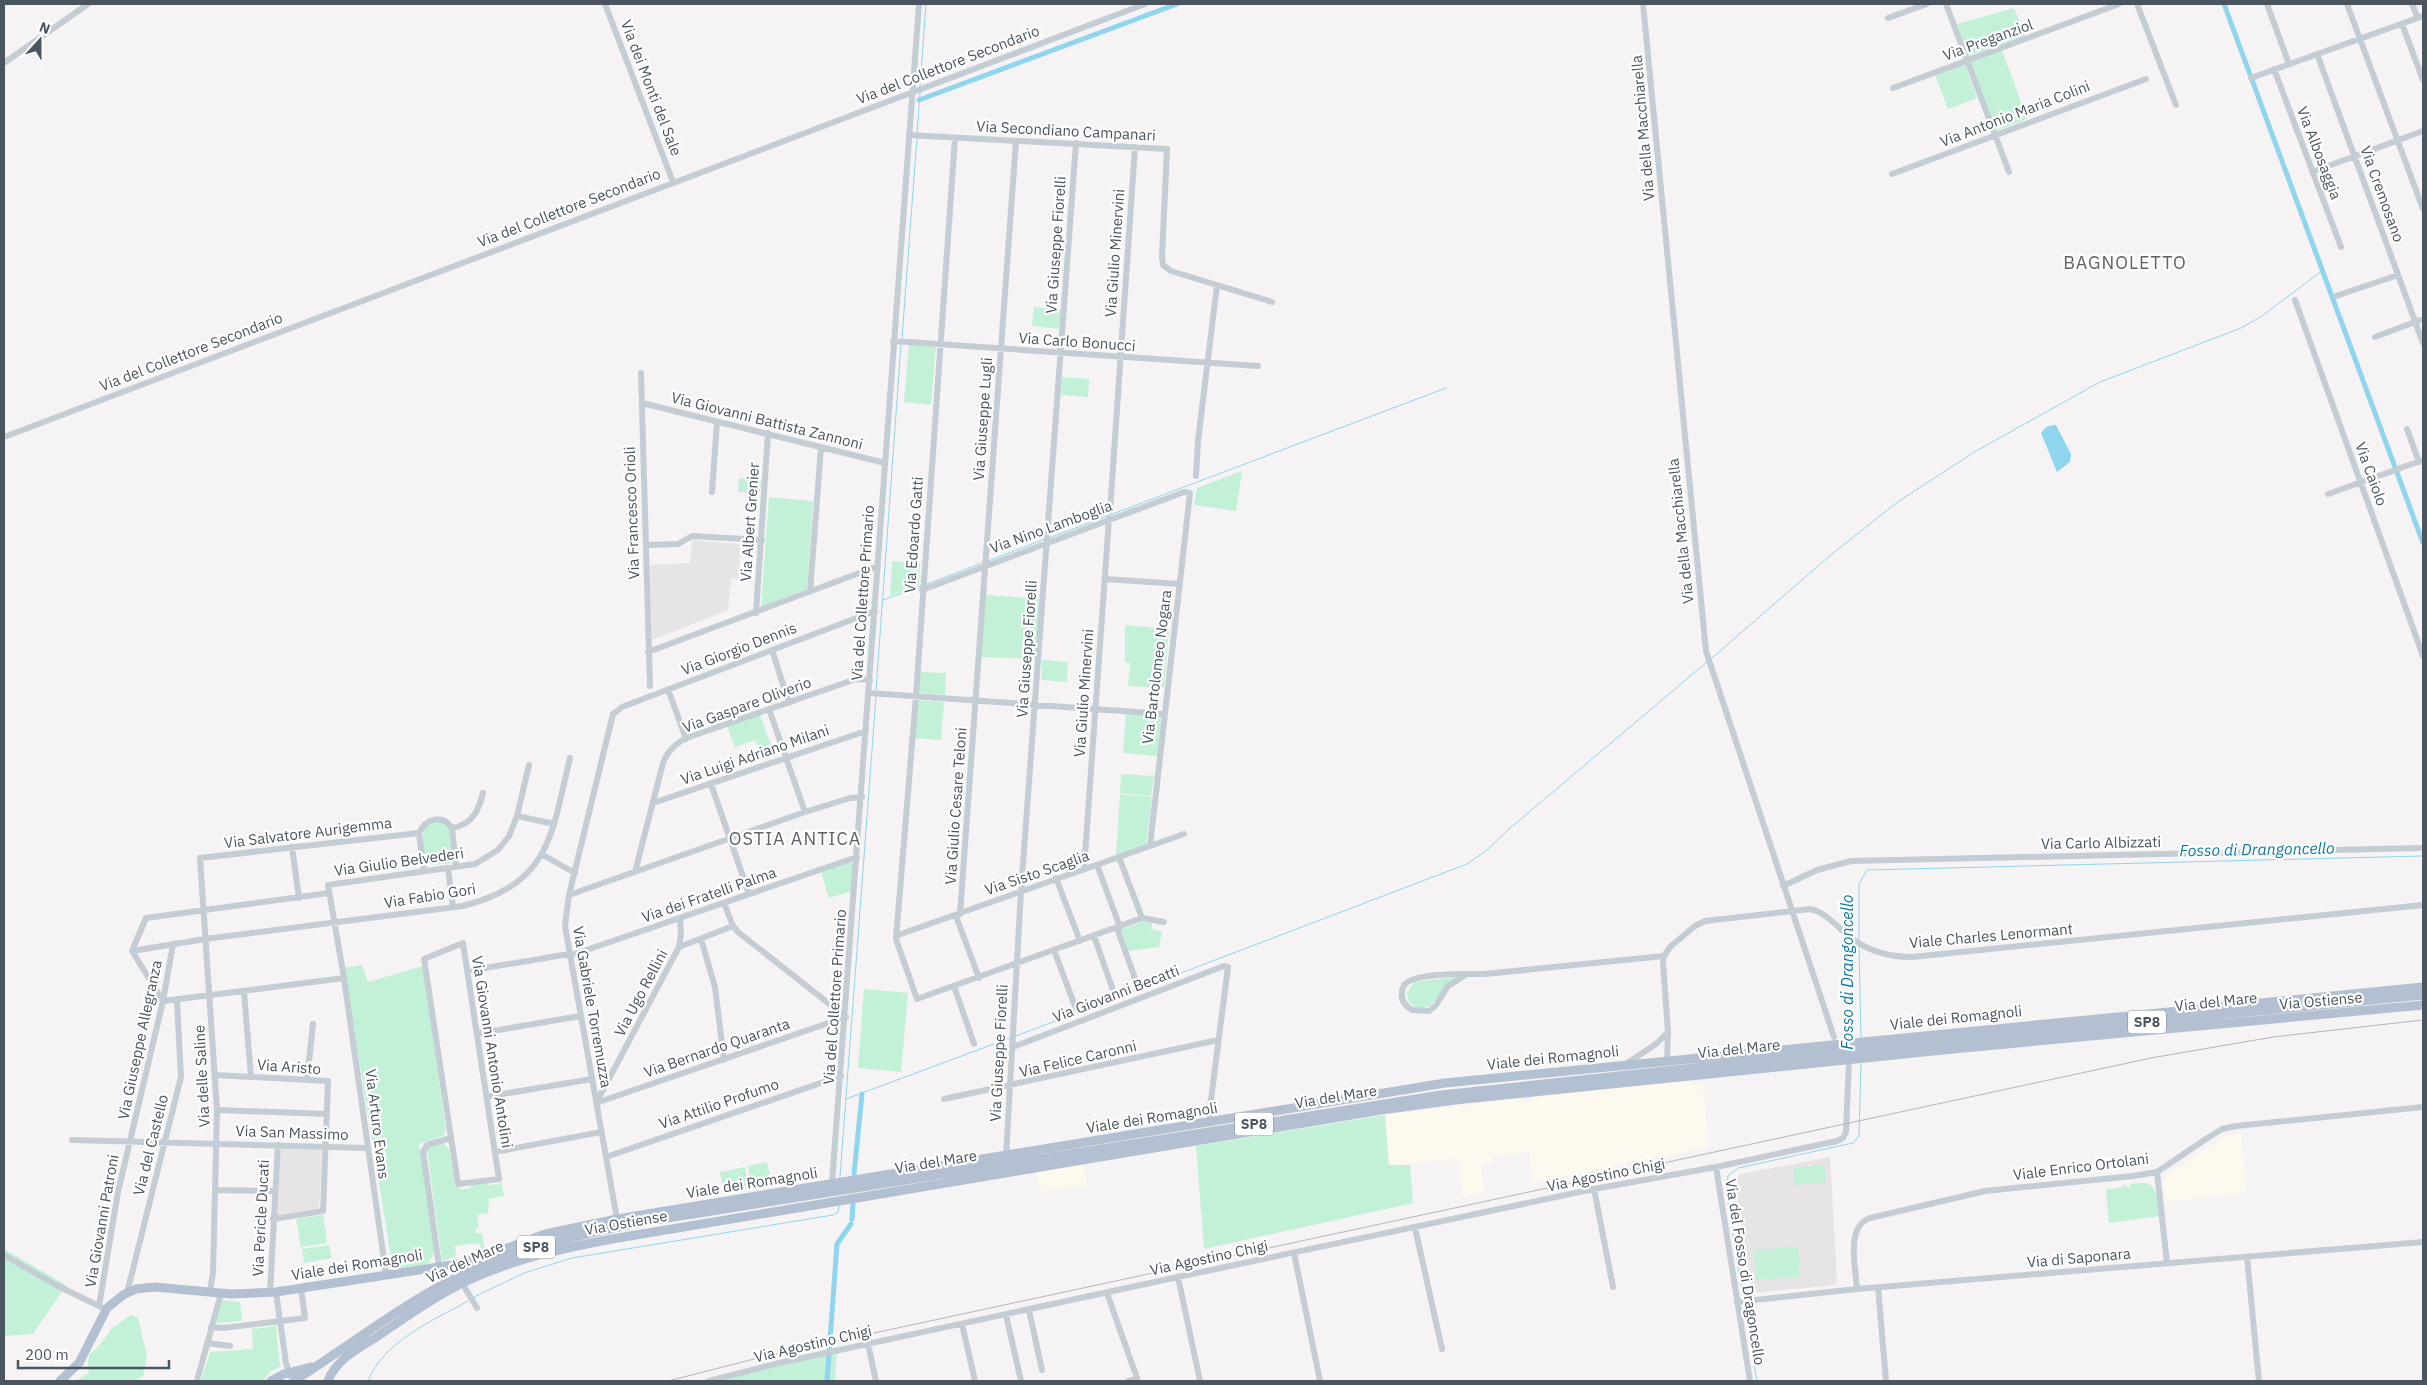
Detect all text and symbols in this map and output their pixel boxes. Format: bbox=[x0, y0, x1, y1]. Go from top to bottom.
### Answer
street label: Via Preganziol bbox=[1940, 14, 2036, 65]
north arrow bbox=[15, 15, 65, 65]
street label: Via dei Monti del Sale bbox=[617, 17, 686, 158]
text: N bbox=[37, 18, 53, 38]
street label: Via del Collettore Secondario bbox=[854, 21, 1042, 108]
street label: Via della Macchiarella bbox=[1627, 54, 1658, 202]
street label: Via Antonio Maria Colini bbox=[1937, 76, 2093, 151]
street label: Via Albosaggia bbox=[2293, 104, 2346, 202]
street label: Via Secondiano Campanari bbox=[976, 116, 1156, 145]
street label: Via Cremosano bbox=[2356, 143, 2409, 245]
street label: Via del Collettore Secondario bbox=[475, 164, 663, 251]
street label: Via Giuseppe Fiorelli bbox=[1041, 176, 1070, 314]
street label: Via Giulio Minervini bbox=[1101, 188, 1128, 318]
district label: BAGNOLETTO bbox=[2063, 251, 2187, 274]
street label: Via del Collettore Secondario bbox=[97, 308, 285, 395]
street label: Via Carlo Bonucci bbox=[1018, 328, 1136, 355]
street label: Via Giuseppe Lugli bbox=[969, 357, 996, 481]
street label: Via Giovanni Battista Zannoni bbox=[669, 387, 865, 454]
street label: Via Caiolo bbox=[2351, 439, 2392, 508]
street label: Via Francesco Orioli bbox=[620, 446, 643, 580]
street label: Via della Macchiarella bbox=[1663, 457, 1698, 605]
street label: Via Albert Grenier bbox=[736, 461, 763, 582]
street label: Via Edoardo Gatti bbox=[900, 476, 927, 594]
street label: Via Nino Lamboglia bbox=[987, 496, 1115, 557]
street label: Via del Collettore Primario bbox=[847, 505, 878, 681]
street label: Via Giuseppe Fiorelli bbox=[1012, 580, 1041, 718]
street label: Via Bartolomeo Nogara bbox=[1138, 589, 1175, 745]
street label: Via Giorgio Dennis bbox=[678, 618, 799, 679]
street label: Via Giulio Minervini bbox=[1070, 628, 1097, 758]
street label: Via Gaspare Oliverio bbox=[680, 672, 814, 737]
street label: Via Luigi Adriano Milani bbox=[678, 720, 832, 789]
street label: Via Giulio Cesare Teloni bbox=[941, 727, 970, 885]
street label: Via Salvatore Aurigemma bbox=[223, 813, 393, 852]
district label: OSTIA ANTICA bbox=[729, 827, 861, 850]
street label: Via Carlo Albizzati bbox=[2041, 832, 2161, 853]
water label: Fosso di Drangoncello bbox=[2179, 838, 2335, 860]
street label: Via Giulio Belvederi bbox=[333, 843, 465, 880]
street label: Via Sisto Scaglia bbox=[982, 846, 1092, 899]
street label: Via dei Fratelli Palma bbox=[639, 863, 779, 926]
street label: Via Fabio Gori bbox=[383, 879, 477, 912]
water label: Fosso di Drangoncello bbox=[1837, 894, 1857, 1050]
street label: Via del Collettore Primario bbox=[819, 909, 850, 1085]
street label: Viale Charles Lenormant bbox=[1908, 919, 2074, 952]
street label: Via Gabriele Torremuzza bbox=[569, 925, 616, 1089]
street label: Via Ugo Rellini bbox=[610, 946, 671, 1040]
street label: Via Giovanni Antonio Antolini bbox=[468, 954, 517, 1149]
street label: Via Giuseppe Allegranza bbox=[113, 958, 166, 1121]
street label: Via Giovanni Becatti bbox=[1050, 961, 1182, 1026]
street label: Via Giuseppe Fiorelli bbox=[985, 984, 1012, 1122]
street label: Via Ostiense bbox=[2278, 987, 2363, 1014]
street label: Via del Mare bbox=[2174, 988, 2258, 1015]
street label: Viale dei Romagnoli bbox=[1889, 1001, 2023, 1034]
road number: SP8 bbox=[2128, 1010, 2166, 1034]
street label: Via Bernardo Quaranta bbox=[641, 1014, 792, 1081]
street label: Via delle Saline bbox=[189, 1024, 214, 1128]
street label: Via del Mare bbox=[1697, 1035, 1781, 1062]
street label: Via Felice Caronni bbox=[1017, 1036, 1138, 1081]
street label: Viale dei Romagnoli bbox=[1486, 1041, 1620, 1074]
street label: Via Aristo bbox=[256, 1055, 322, 1078]
street label: Via Arturo Evans bbox=[361, 1068, 394, 1180]
street label: Via Attilio Profumo bbox=[656, 1074, 781, 1133]
street label: Via del Mare bbox=[1294, 1081, 1378, 1112]
street label: Via del Castello bbox=[129, 1092, 172, 1197]
street label: Viale dei Romagnoli bbox=[1085, 1098, 1219, 1137]
road number: SP8 bbox=[1235, 1112, 1273, 1136]
street label: Via San Massimo bbox=[235, 1121, 349, 1144]
street label: Via del Mare bbox=[894, 1146, 978, 1177]
street label: Viale Enrico Ortolani bbox=[2012, 1149, 2150, 1184]
street label: Via Giovanni Patroni bbox=[80, 1153, 123, 1289]
street label: Via Agostino Chigi bbox=[1545, 1154, 1667, 1195]
street label: Via Pericle Ducati bbox=[248, 1159, 273, 1277]
street label: Viale dei Romagnoli bbox=[685, 1163, 819, 1202]
street label: Via del Fosso di Dragoncello bbox=[1721, 1177, 1770, 1366]
street label: Via Ostiense bbox=[583, 1206, 669, 1239]
street label: Via del Mare bbox=[423, 1236, 507, 1287]
road number: SP8 bbox=[517, 1236, 555, 1258]
street label: Via Agostino Chigi bbox=[1148, 1236, 1270, 1279]
street label: Via di Saponara bbox=[2026, 1243, 2132, 1272]
street label: Viale dei Romagnoli bbox=[290, 1245, 424, 1284]
street label: Via Agostino Chigi bbox=[752, 1321, 874, 1366]
scale bar bbox=[18, 1338, 169, 1370]
text: 200 m bbox=[25, 1345, 69, 1364]

